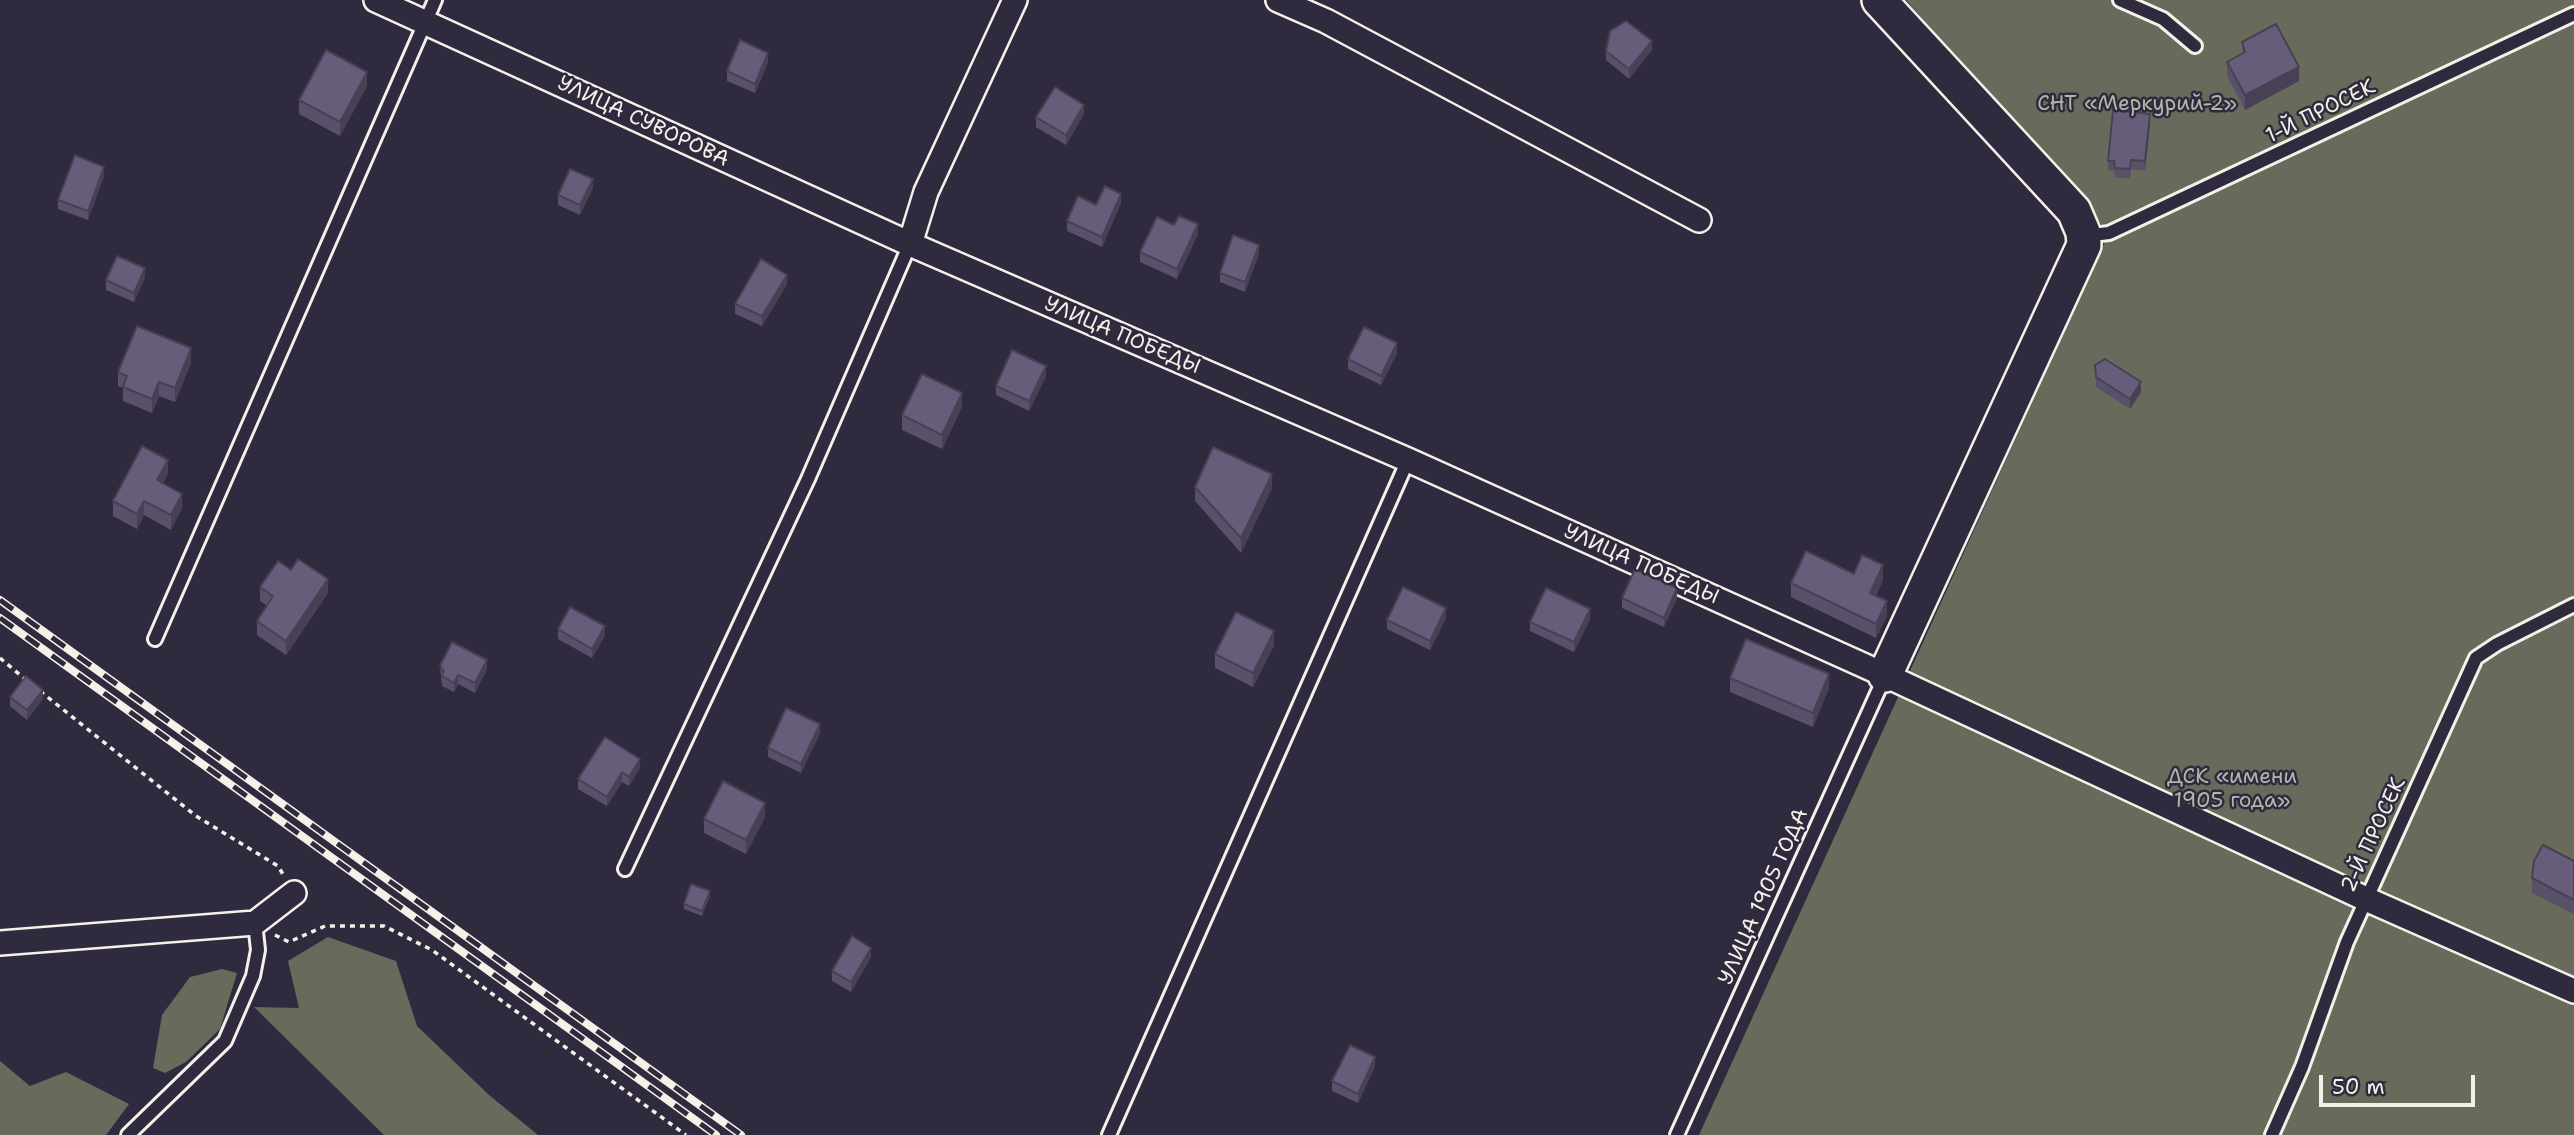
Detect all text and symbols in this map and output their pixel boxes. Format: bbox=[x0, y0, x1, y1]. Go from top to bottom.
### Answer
street label: УЛИЦА СУВОРОВА bbox=[553, 71, 733, 173]
street label: 1-Й ПРОСЕК bbox=[2262, 75, 2380, 149]
park label: СНТ «Меркурий-2» bbox=[2037, 92, 2237, 118]
street label: УЛИЦА ПОБЕДЫ bbox=[1040, 292, 1204, 380]
street label: УЛИЦА ПОБЕДЫ bbox=[1560, 520, 1722, 610]
park label: ДСК «имени 1905 года» bbox=[2167, 765, 2297, 815]
street label: 2-Й ПРОСЕК bbox=[2336, 774, 2412, 896]
street label: УЛИЦА 1905 ГОДА bbox=[1714, 805, 1814, 989]
scale bar bbox=[2322, 1062, 2478, 1106]
text: 50 m bbox=[2332, 1073, 2385, 1101]

